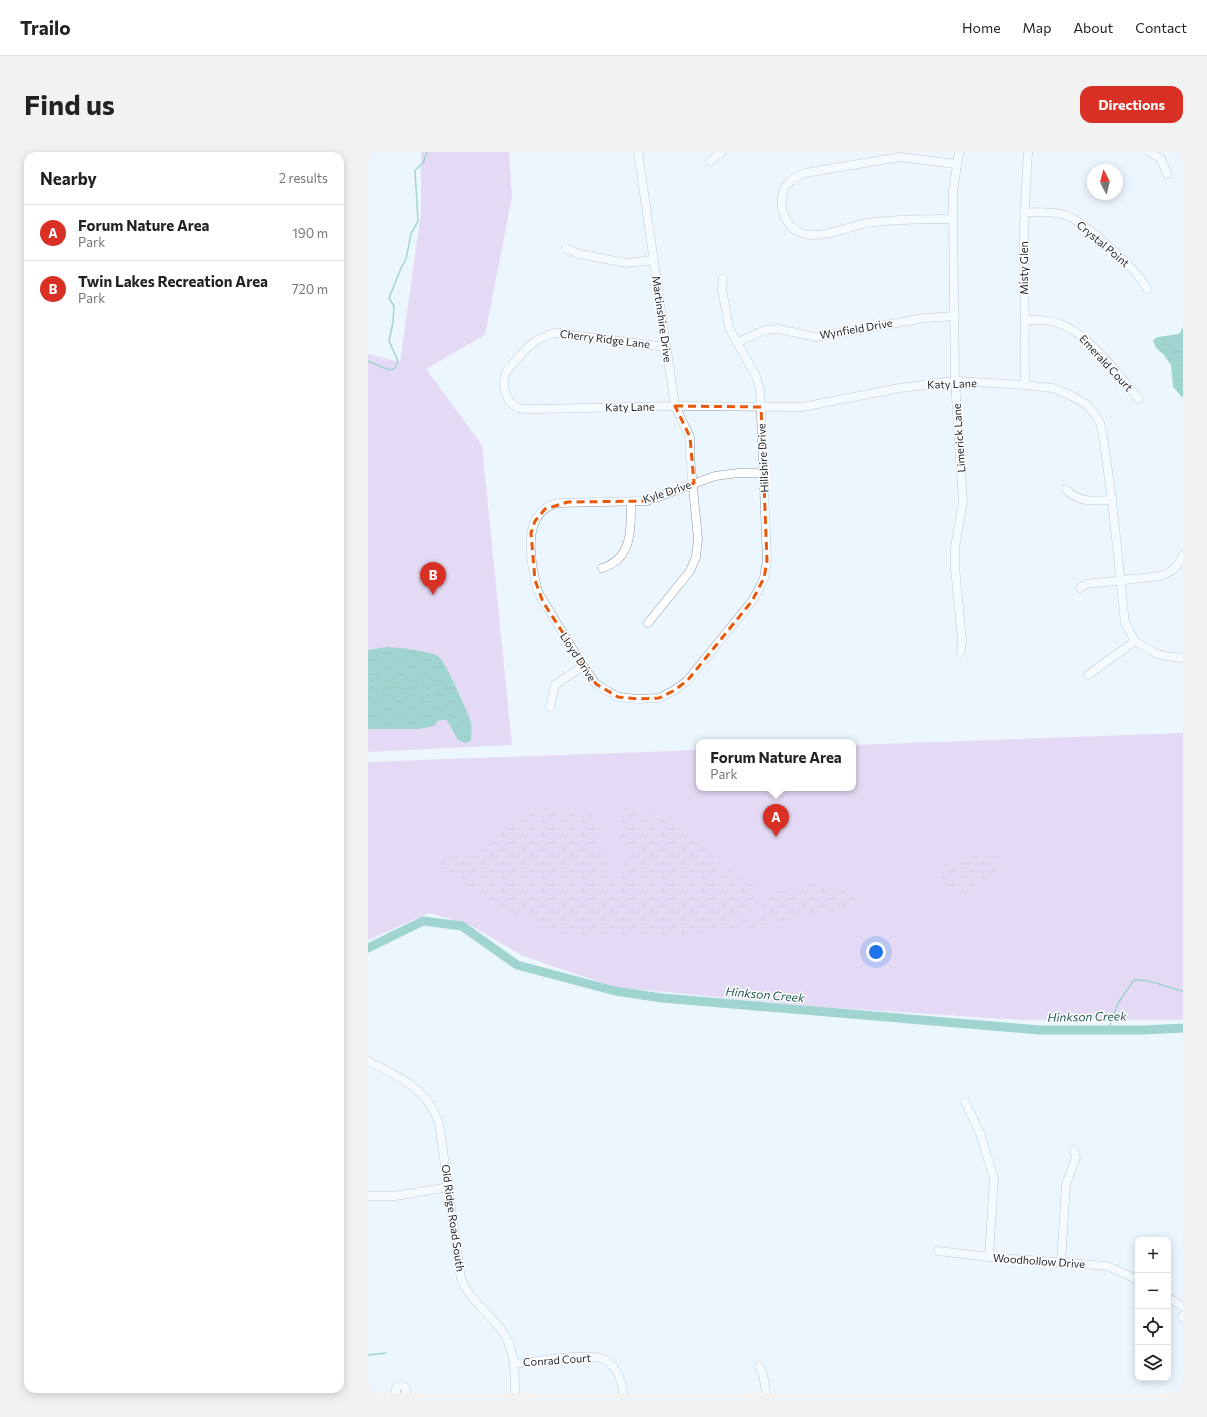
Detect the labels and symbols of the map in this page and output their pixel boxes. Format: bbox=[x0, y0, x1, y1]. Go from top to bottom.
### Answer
north arrow bbox=[1087, 164, 1123, 200]
street label: Crystal Point bbox=[1074, 218, 1133, 270]
street label: Misty Glen bbox=[1017, 241, 1030, 295]
street label: Martinshire Drive bbox=[650, 275, 675, 363]
street label: Wynfield Drive bbox=[819, 316, 893, 341]
street label: Cherry Ridge Lane bbox=[559, 327, 651, 351]
street label: Emerald Court bbox=[1077, 332, 1136, 394]
street label: Katy Lane bbox=[927, 376, 977, 391]
street label: Katy Lane bbox=[605, 400, 655, 413]
street label: Limerick Lane bbox=[950, 403, 967, 473]
street label: Hillshire Drive bbox=[754, 423, 771, 493]
street label: Kyle Drive bbox=[641, 478, 693, 505]
pin: B bbox=[420, 562, 446, 595]
street label: Lloyd Drive bbox=[558, 630, 599, 684]
pin: A bbox=[763, 804, 789, 837]
your location bbox=[866, 942, 886, 962]
water label: Hinkson Creek bbox=[725, 984, 806, 1004]
water label: Hinkson Creek bbox=[1047, 1008, 1127, 1024]
street label: Old Ridge Road South bbox=[440, 1163, 467, 1272]
street label: Woodhollow Drive bbox=[993, 1251, 1086, 1270]
street label: Conrad Court bbox=[523, 1351, 592, 1368]

